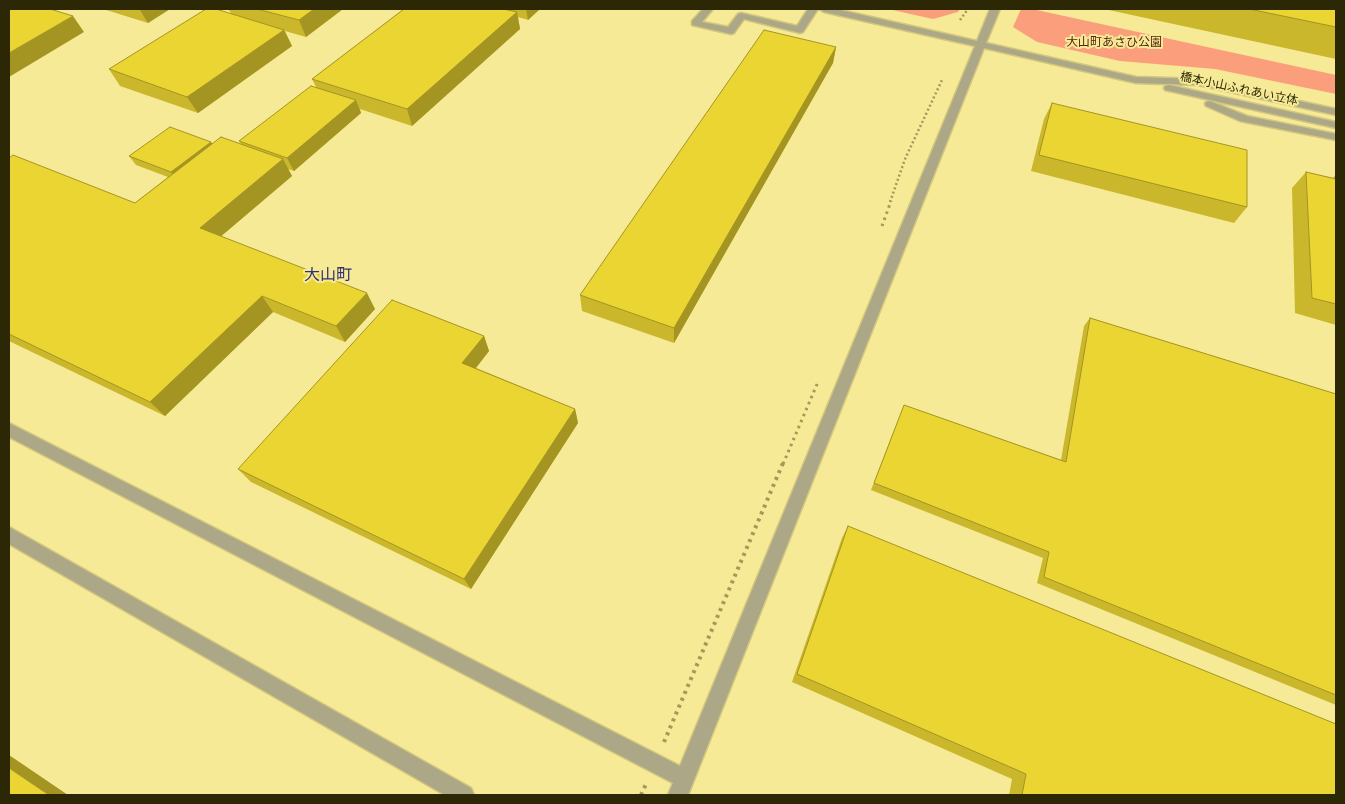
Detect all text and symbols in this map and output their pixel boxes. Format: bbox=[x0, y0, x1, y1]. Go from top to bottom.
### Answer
park label: 大山町あさひ公園 bbox=[1066, 36, 1162, 50]
street label: 橋本小山ふれあい立体 bbox=[1179, 69, 1299, 109]
district label: 大山町 bbox=[304, 265, 352, 285]

